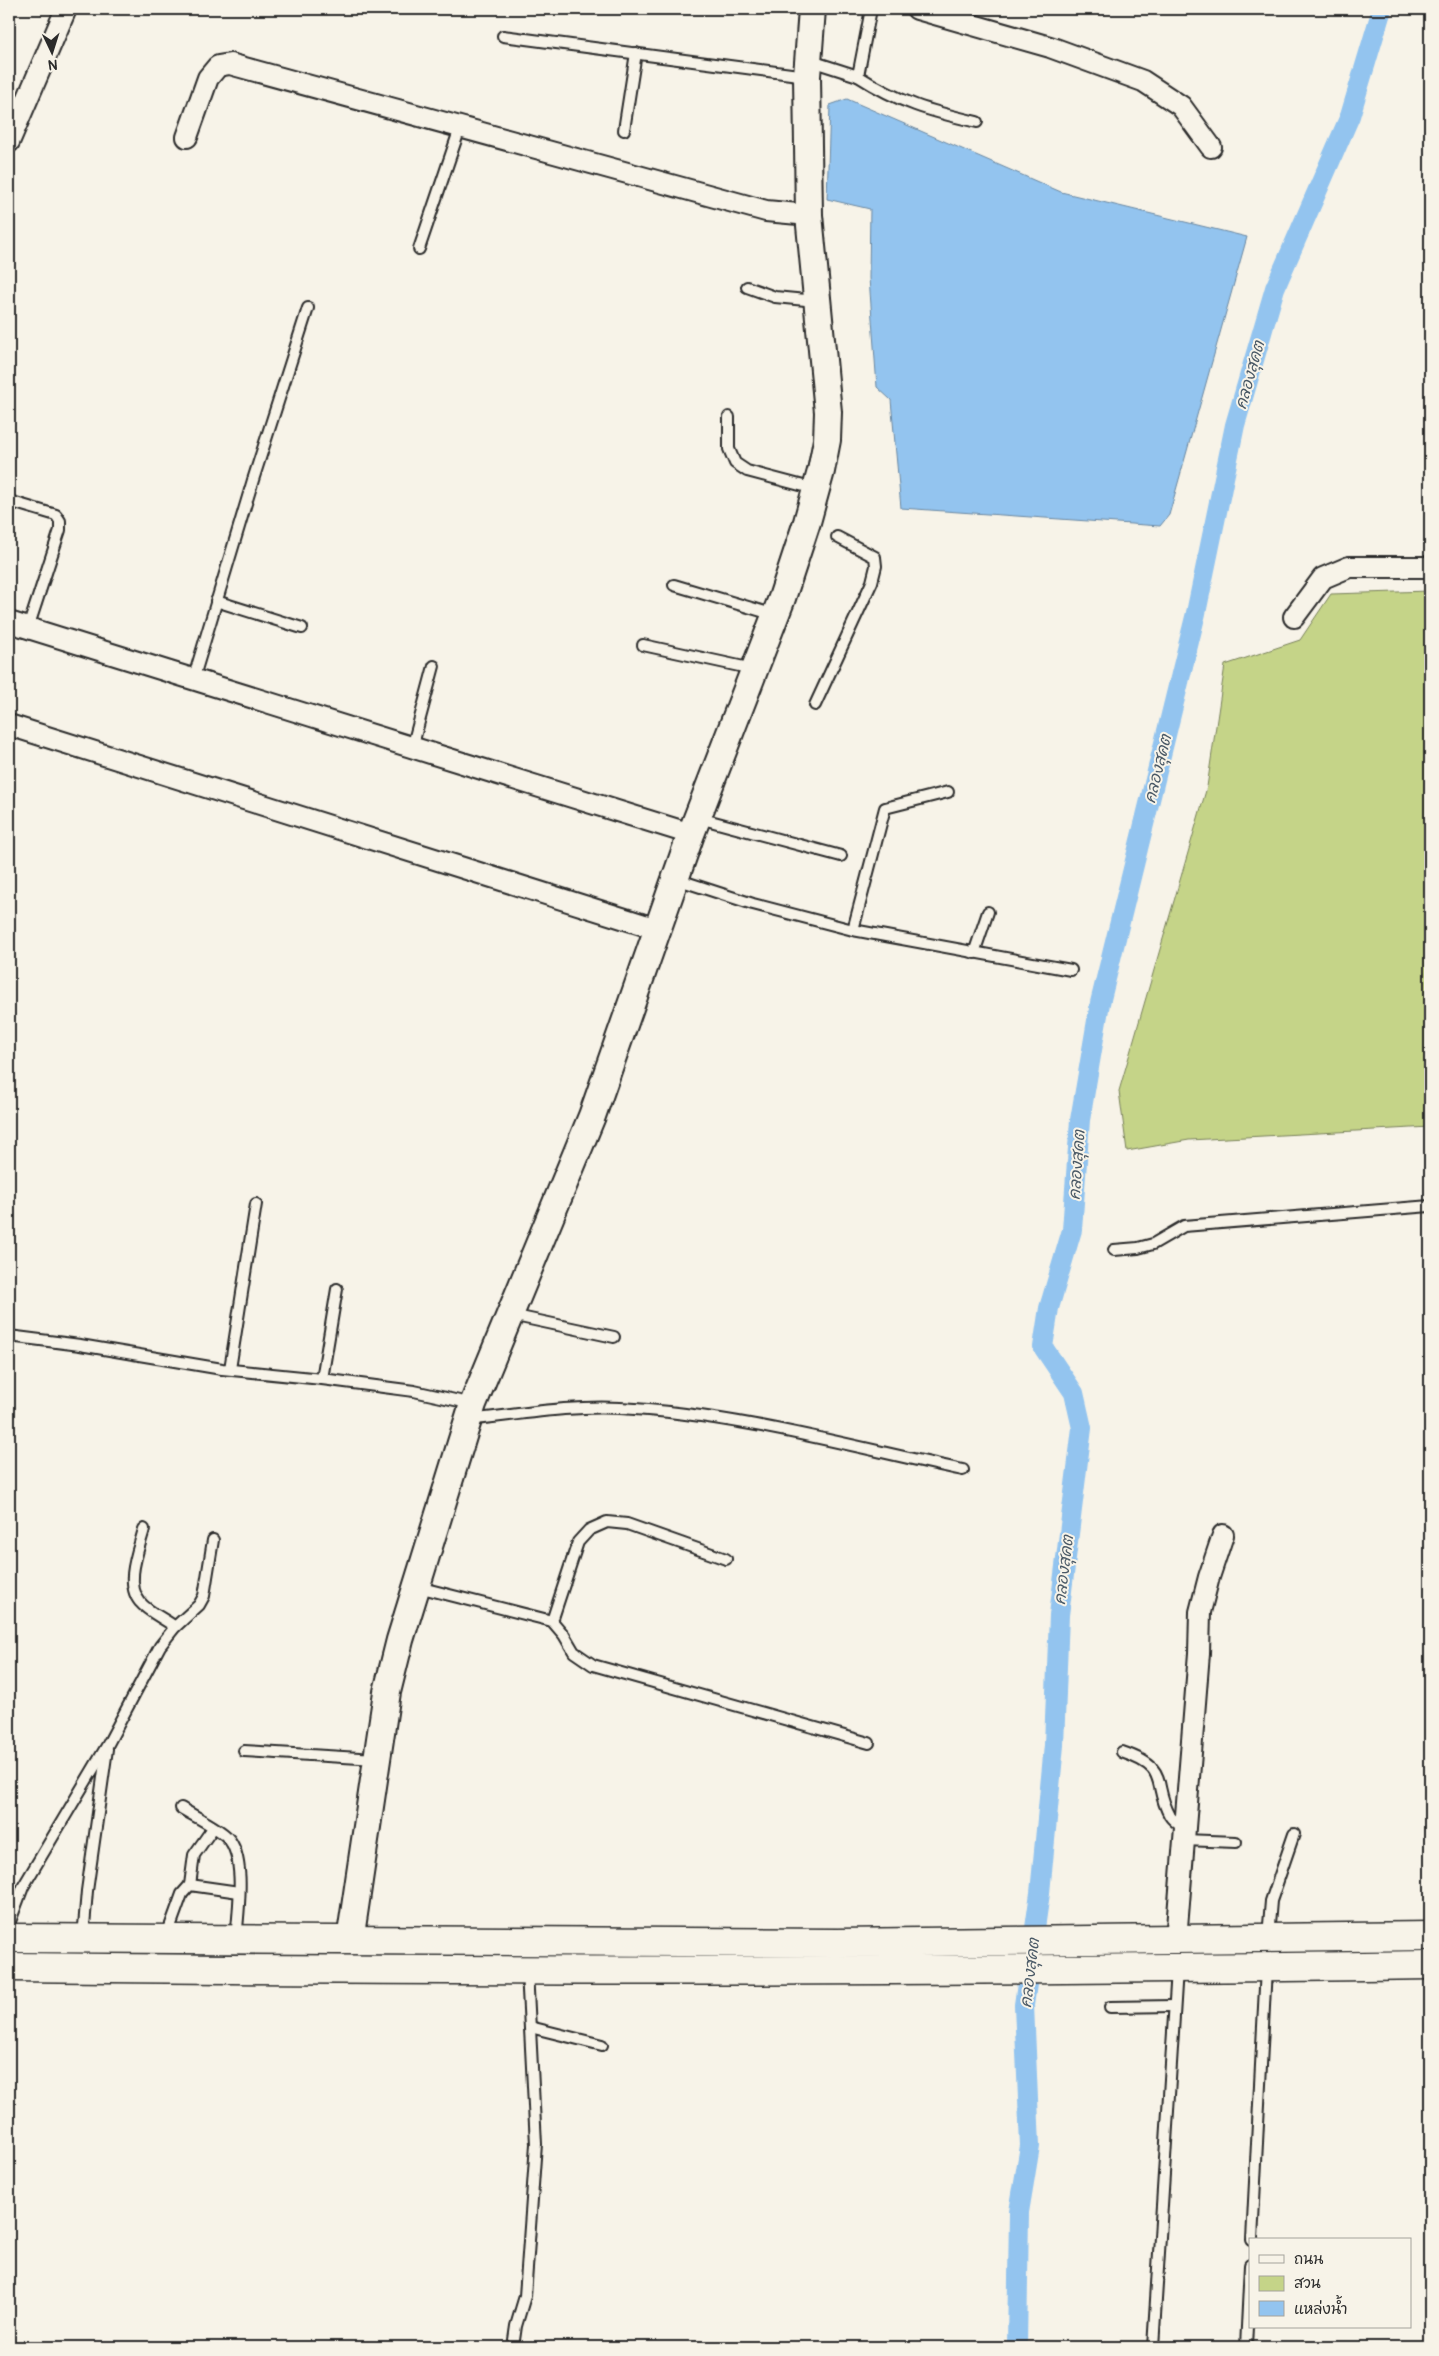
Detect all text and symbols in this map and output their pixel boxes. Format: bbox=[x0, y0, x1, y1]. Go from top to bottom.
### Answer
north arrow bbox=[28, 28, 78, 78]
text: N bbox=[48, 56, 58, 73]
water label: คลองสุคต bbox=[1231, 338, 1271, 412]
water label: คลองสุคต bbox=[1140, 732, 1178, 806]
water label: คลองสุคต bbox=[1065, 1129, 1091, 1201]
water label: คลองสุคต bbox=[1050, 1533, 1080, 1606]
water label: คลองสุคต bbox=[1016, 1936, 1046, 2009]
legend bbox=[1249, 2238, 1412, 2328]
text: ถนน bbox=[1294, 2250, 1323, 2269]
text: สวน bbox=[1294, 2274, 1321, 2293]
text: แหล่งน้ำ bbox=[1294, 2295, 1348, 2319]

